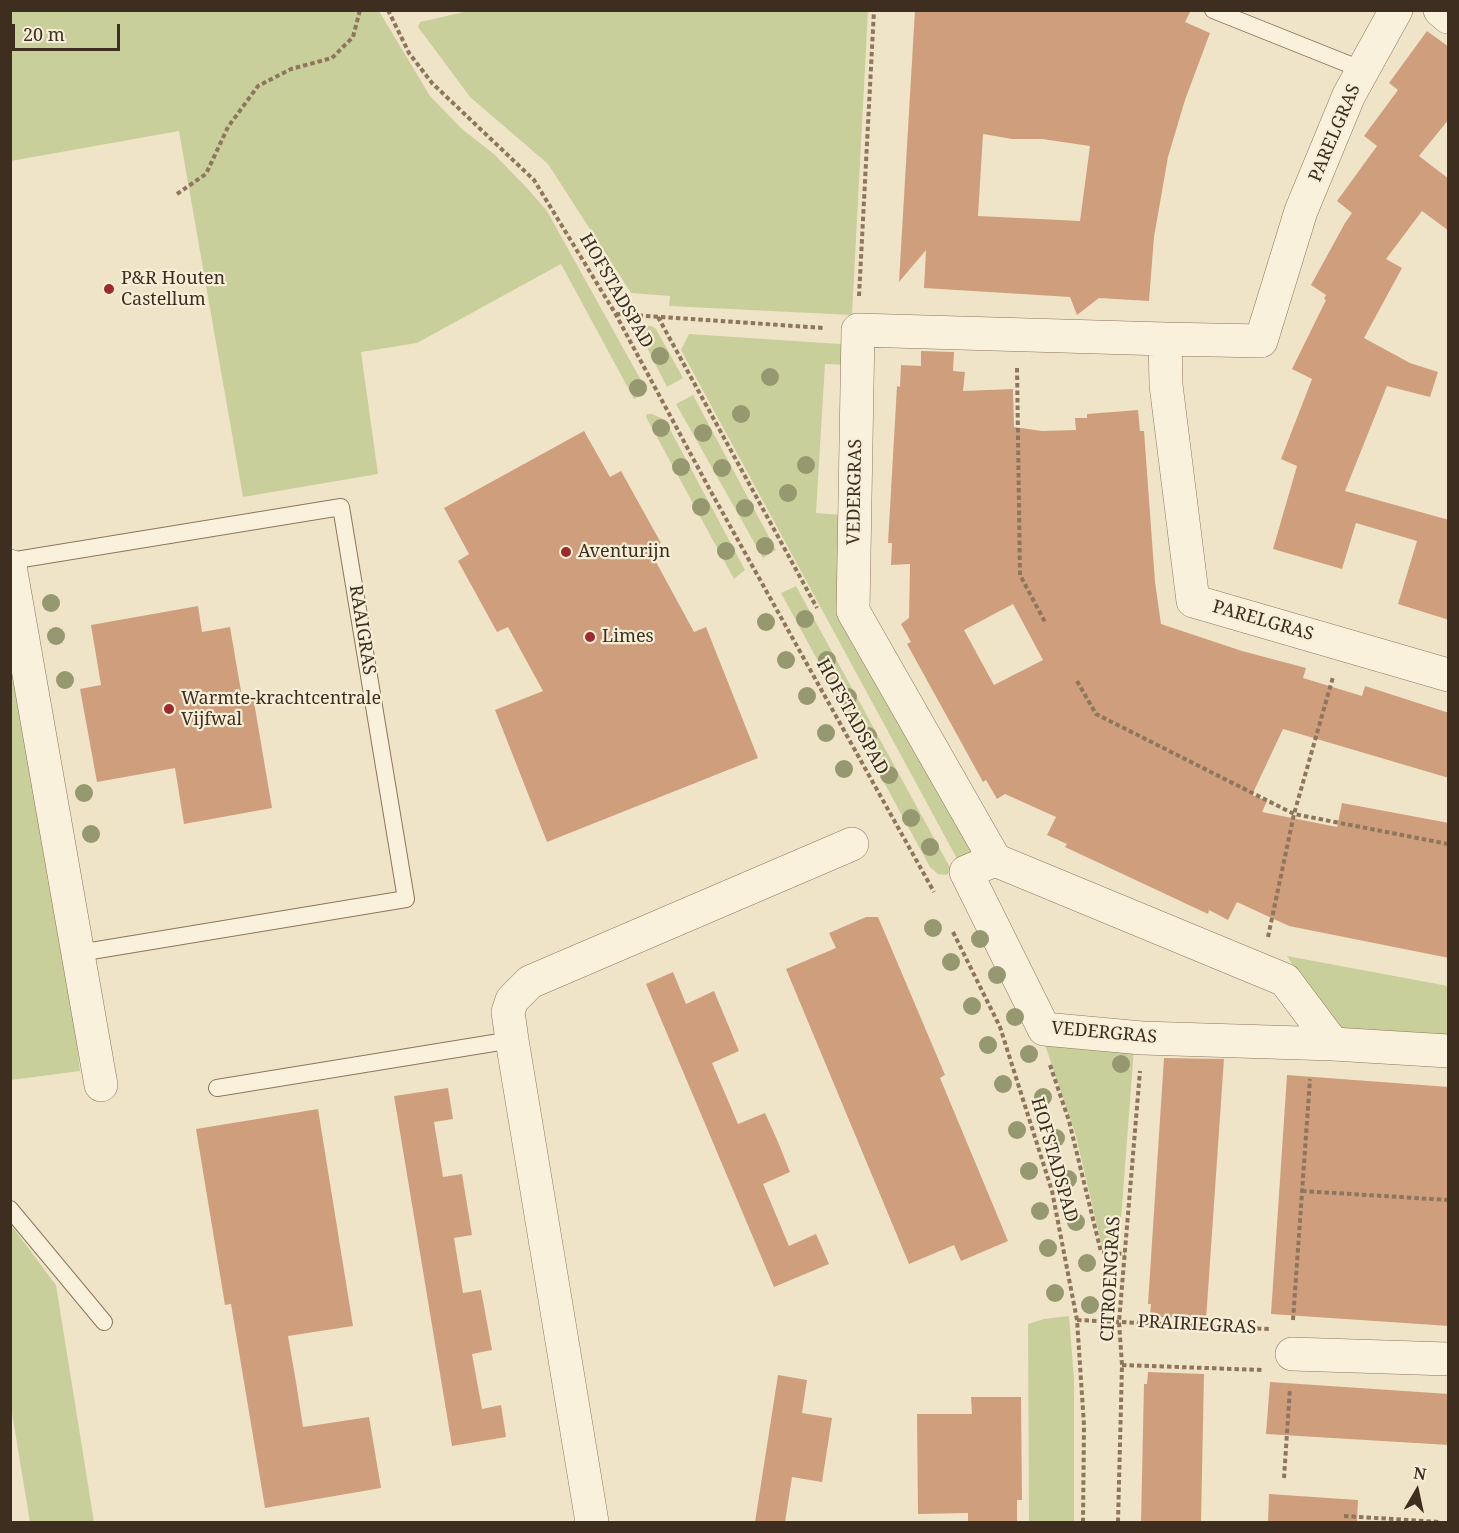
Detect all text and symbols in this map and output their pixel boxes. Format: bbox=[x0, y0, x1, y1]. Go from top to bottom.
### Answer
scale bar bbox=[15, 12, 123, 50]
text: 20 m bbox=[23, 22, 65, 46]
street label: PARELGRAS bbox=[1305, 81, 1365, 185]
street label: HOFSTADSPAD bbox=[574, 230, 658, 352]
place label: P&R Houten Castellum bbox=[121, 268, 225, 310]
marker: P&R Houten Castellum bbox=[102, 282, 116, 296]
street label: VEDERGRAS bbox=[843, 439, 867, 545]
place label: Aventurijn bbox=[578, 541, 670, 563]
marker: Aventurijn bbox=[559, 545, 573, 559]
street label: RAAIGRAS bbox=[344, 583, 380, 677]
street label: PARELGRAS bbox=[1210, 596, 1316, 646]
place label: Limes bbox=[602, 626, 654, 648]
marker: Limes bbox=[583, 630, 597, 644]
street label: HOFSTADSPAD bbox=[811, 655, 893, 779]
place label: Warmte-krachtcentrale Vijfwal bbox=[181, 688, 381, 730]
marker: Warmte-krachtcentrale Vijfwal bbox=[162, 702, 176, 716]
street label: VEDERGRAS bbox=[1050, 1018, 1158, 1048]
street label: HOFSTADSPAD bbox=[1026, 1095, 1082, 1225]
street label: CITROENGRAS bbox=[1097, 1216, 1125, 1342]
street label: PRAIRIEGRAS bbox=[1137, 1311, 1257, 1339]
north arrow bbox=[1387, 1461, 1447, 1521]
text: N bbox=[1412, 1461, 1428, 1485]

